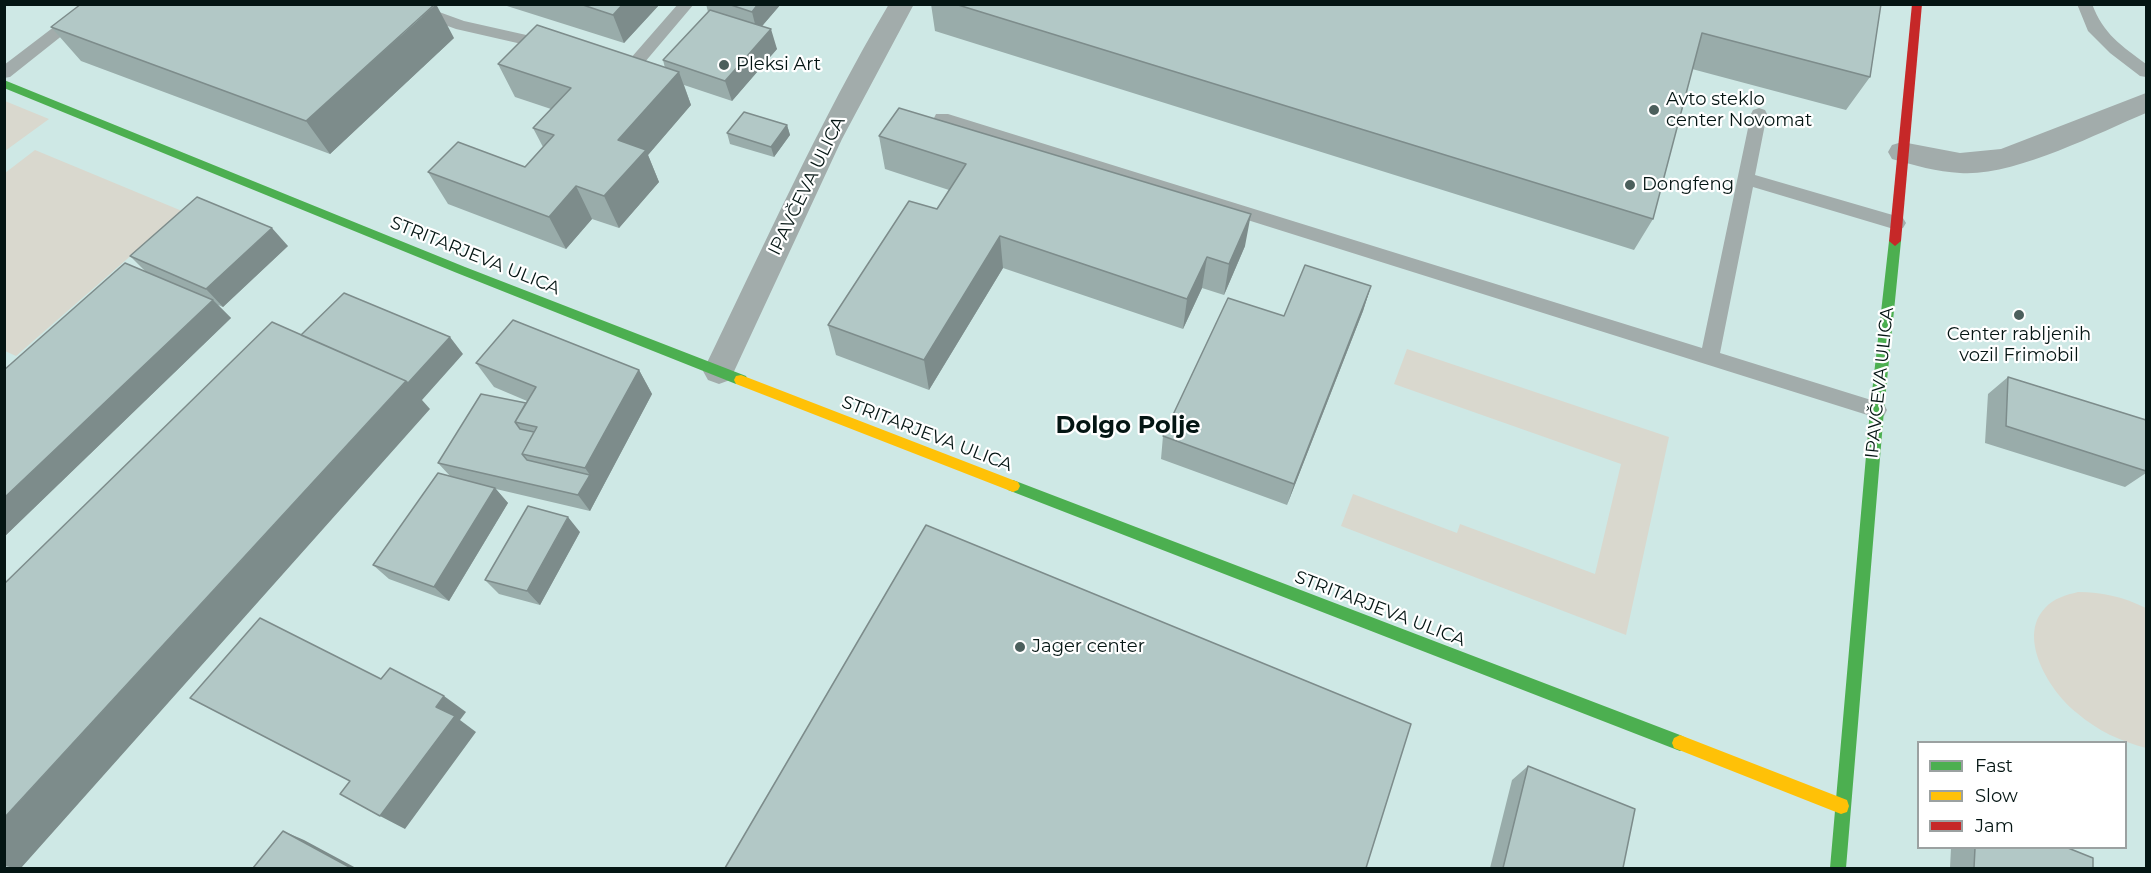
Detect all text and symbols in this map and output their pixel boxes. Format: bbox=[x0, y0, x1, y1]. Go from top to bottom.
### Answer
place label: Pleksi Art bbox=[736, 54, 821, 76]
marker: Pleksi Art bbox=[717, 58, 731, 72]
place label: Avto steklo center Novomat bbox=[1666, 89, 1812, 132]
marker: Avto steklo center Novomat bbox=[1647, 103, 1661, 117]
street label: IPAVČEVA ULICA bbox=[764, 113, 850, 259]
place label: Dongfeng bbox=[1642, 174, 1734, 196]
marker: Dongfeng bbox=[1623, 178, 1637, 192]
street label: STRITARJEVA ULICA bbox=[387, 212, 563, 300]
street label: IPAVČEVA ULICA bbox=[1861, 306, 1899, 460]
marker: Center rabljenih vozil Frimobil bbox=[2012, 308, 2026, 322]
place label: Center rabljenih vozil Frimobil bbox=[1947, 324, 2091, 366]
street label: STRITARJEVA ULICA bbox=[839, 391, 1015, 477]
district label: Dolgo Polje bbox=[1056, 412, 1200, 440]
street label: STRITARJEVA ULICA bbox=[1292, 566, 1468, 652]
place label: Jager center bbox=[1032, 636, 1145, 658]
marker: Jager center bbox=[1013, 640, 1027, 654]
legend bbox=[1917, 741, 2127, 849]
text: Fast bbox=[1975, 755, 2013, 777]
text: Slow bbox=[1975, 785, 2018, 807]
text: Jam bbox=[1975, 815, 2014, 837]

